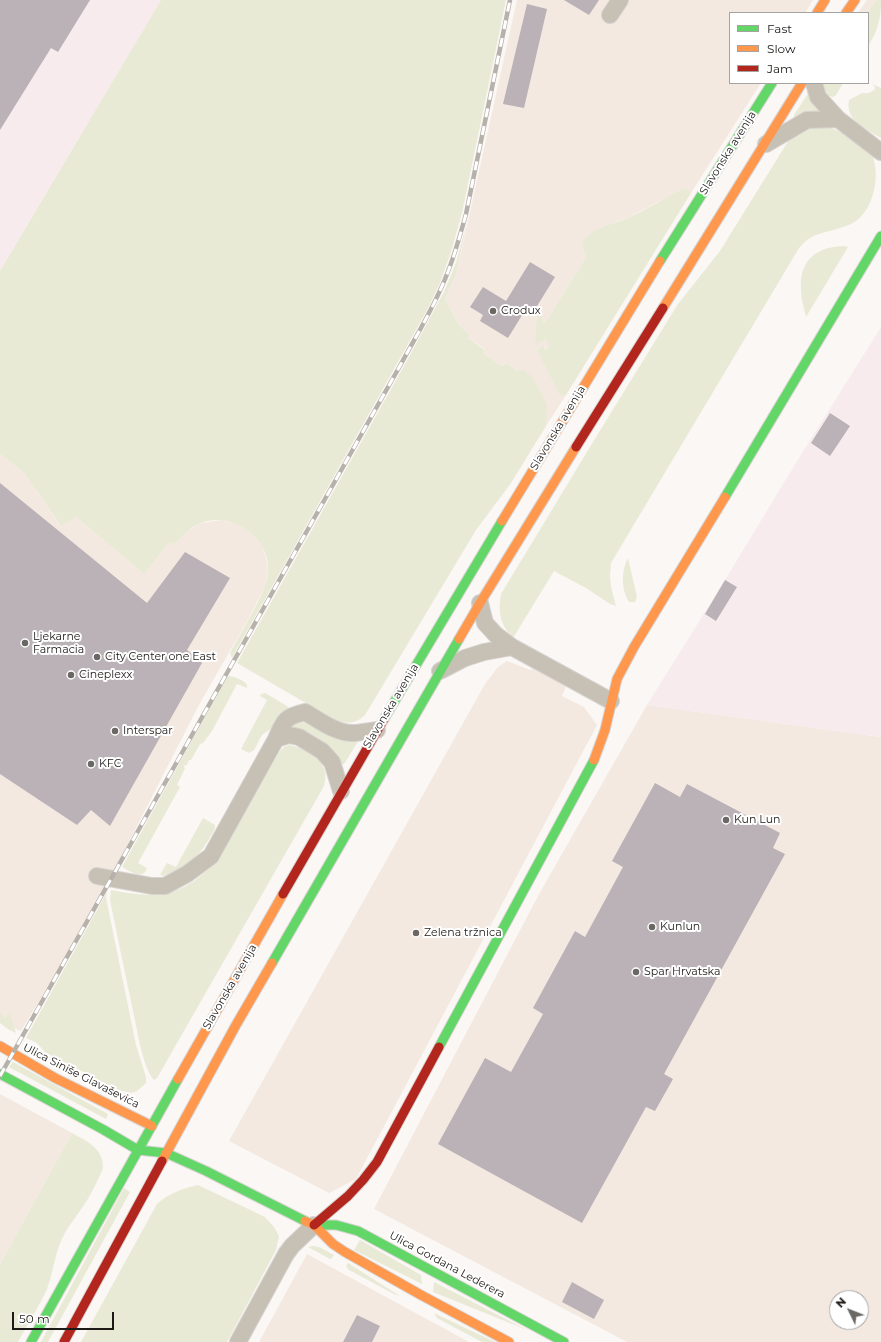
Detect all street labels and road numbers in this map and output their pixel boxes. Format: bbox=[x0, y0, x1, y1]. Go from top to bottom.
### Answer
street label: Slavonska avenija bbox=[697, 109, 759, 197]
street label: Slavonska avenija bbox=[528, 383, 588, 473]
street label: Slavonska avenija bbox=[361, 661, 421, 751]
street label: Slavonska avenija bbox=[200, 942, 260, 1032]
street label: Ulica Siniše Glavaševića bbox=[21, 1041, 141, 1111]
street label: Ulica Gordana Lederera bbox=[387, 1229, 507, 1301]

